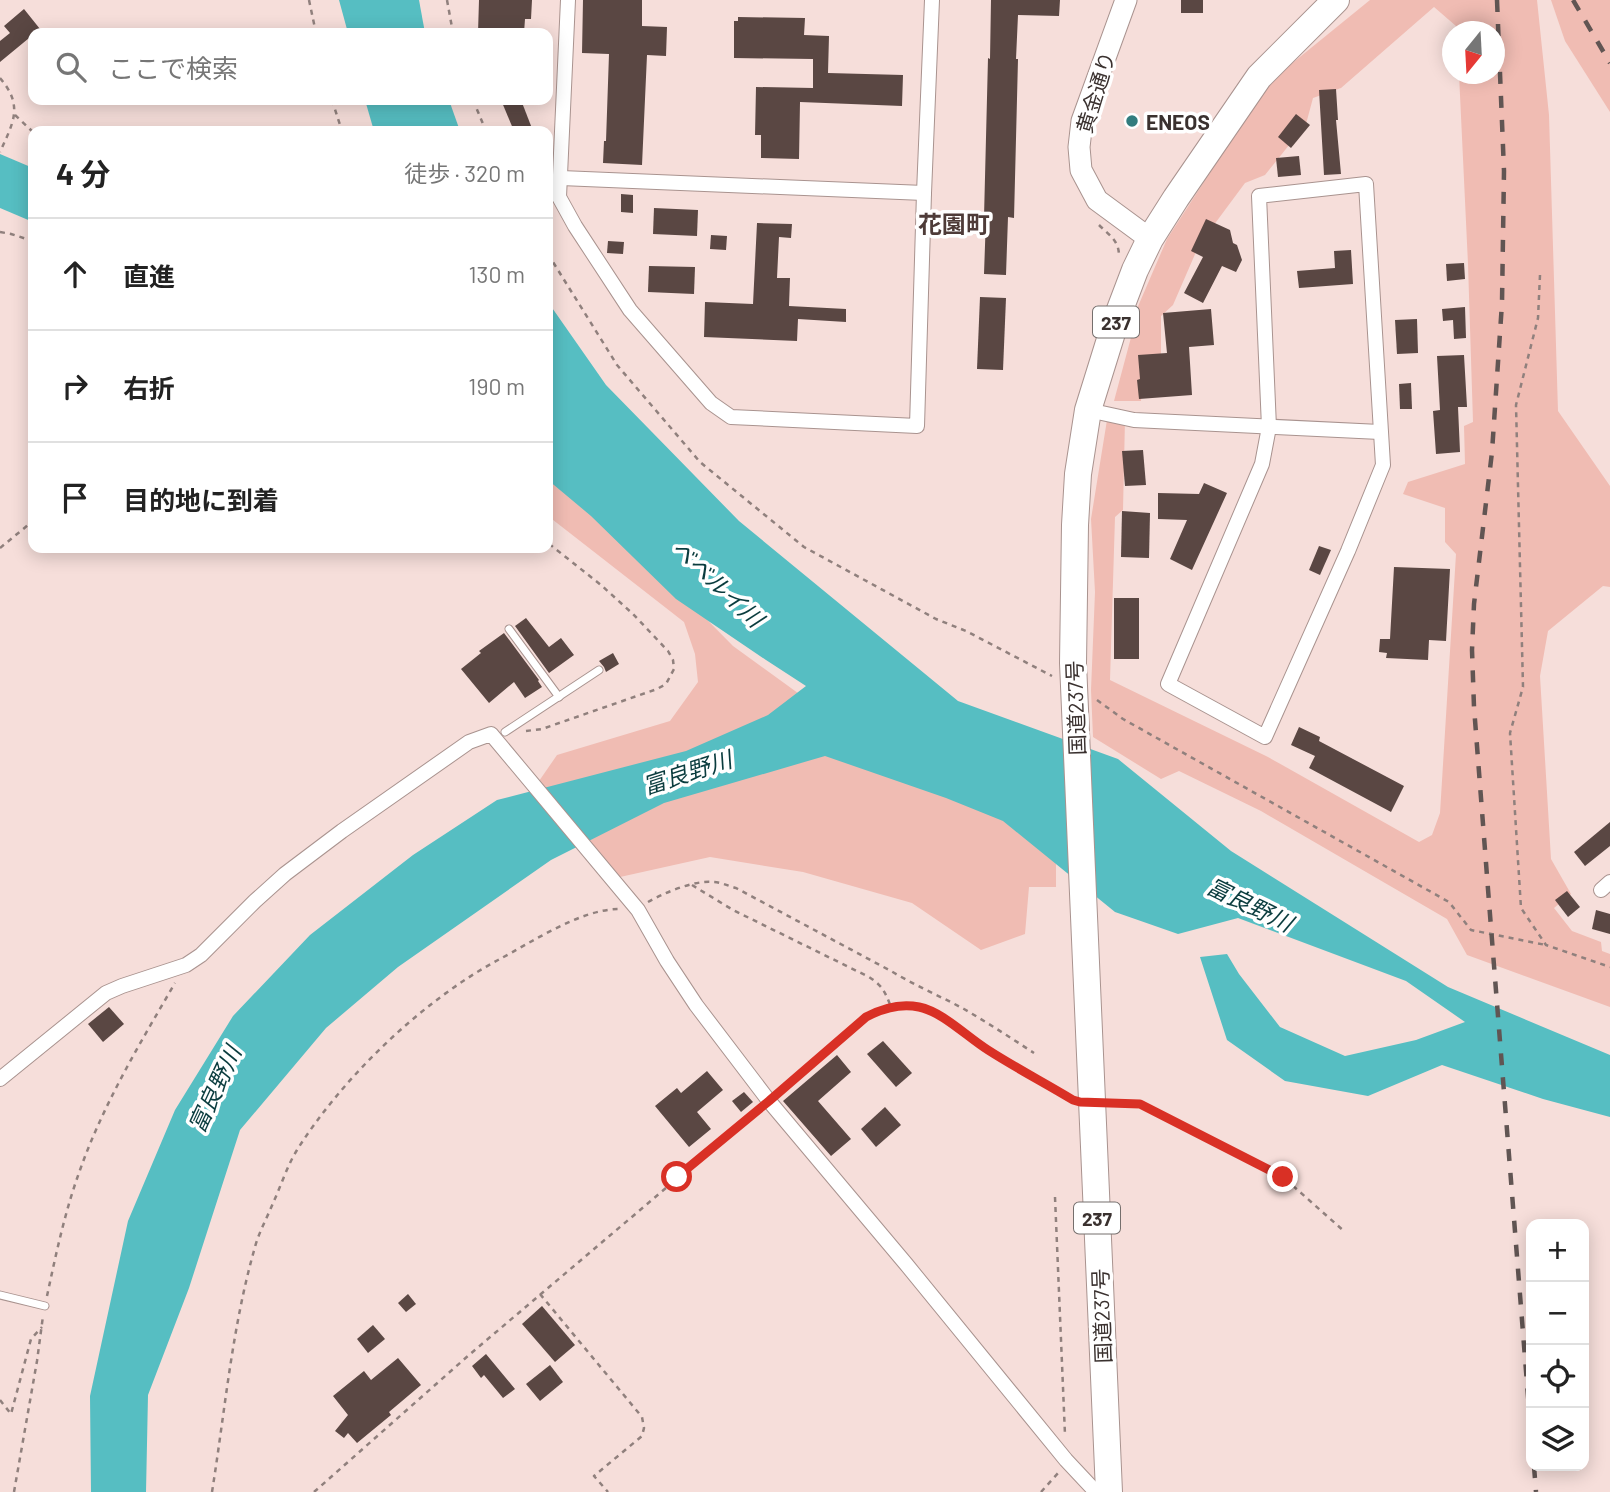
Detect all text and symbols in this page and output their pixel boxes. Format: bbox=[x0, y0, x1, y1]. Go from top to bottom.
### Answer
north arrow bbox=[1442, 21, 1505, 84]
search box bbox=[28, 28, 553, 105]
icon: search bbox=[52, 48, 90, 86]
street label: 黄金通り bbox=[1071, 48, 1119, 136]
text: ここで検索 bbox=[108, 52, 238, 83]
place label: ENEOS bbox=[1146, 109, 1210, 134]
marker: ENEOS bbox=[1124, 113, 1140, 129]
text: 4 分 bbox=[56, 155, 110, 191]
text: 徒歩 · 320 m bbox=[404, 159, 525, 187]
district label: 花園町 bbox=[918, 209, 990, 238]
icon: ahead bbox=[56, 255, 94, 293]
text: 直進 bbox=[123, 260, 175, 291]
text: 130 m bbox=[468, 260, 525, 288]
road number: 237 bbox=[1093, 306, 1139, 338]
icon: right bbox=[56, 367, 94, 405]
text: 右折 bbox=[123, 372, 175, 403]
text: 190 m bbox=[468, 372, 525, 400]
icon: arrive bbox=[56, 479, 94, 517]
text: 目的地に到着 bbox=[123, 484, 279, 515]
water label: ベベルイ川 bbox=[666, 534, 772, 634]
street label: 国道237号 bbox=[1061, 660, 1089, 756]
water label: 富良野川 bbox=[639, 744, 738, 800]
water label: 富良野川 bbox=[1203, 871, 1300, 938]
water label: 富良野川 bbox=[182, 1039, 247, 1137]
route start bbox=[661, 1161, 692, 1192]
route end bbox=[1267, 1161, 1298, 1192]
road number: 237 bbox=[1074, 1202, 1120, 1234]
map controls bbox=[1526, 1219, 1589, 1471]
button: + bbox=[1526, 1219, 1589, 1282]
street label: 国道237号 bbox=[1087, 1268, 1115, 1364]
button: − bbox=[1526, 1282, 1589, 1345]
button: locate bbox=[1526, 1345, 1589, 1408]
button: layers bbox=[1526, 1408, 1589, 1471]

